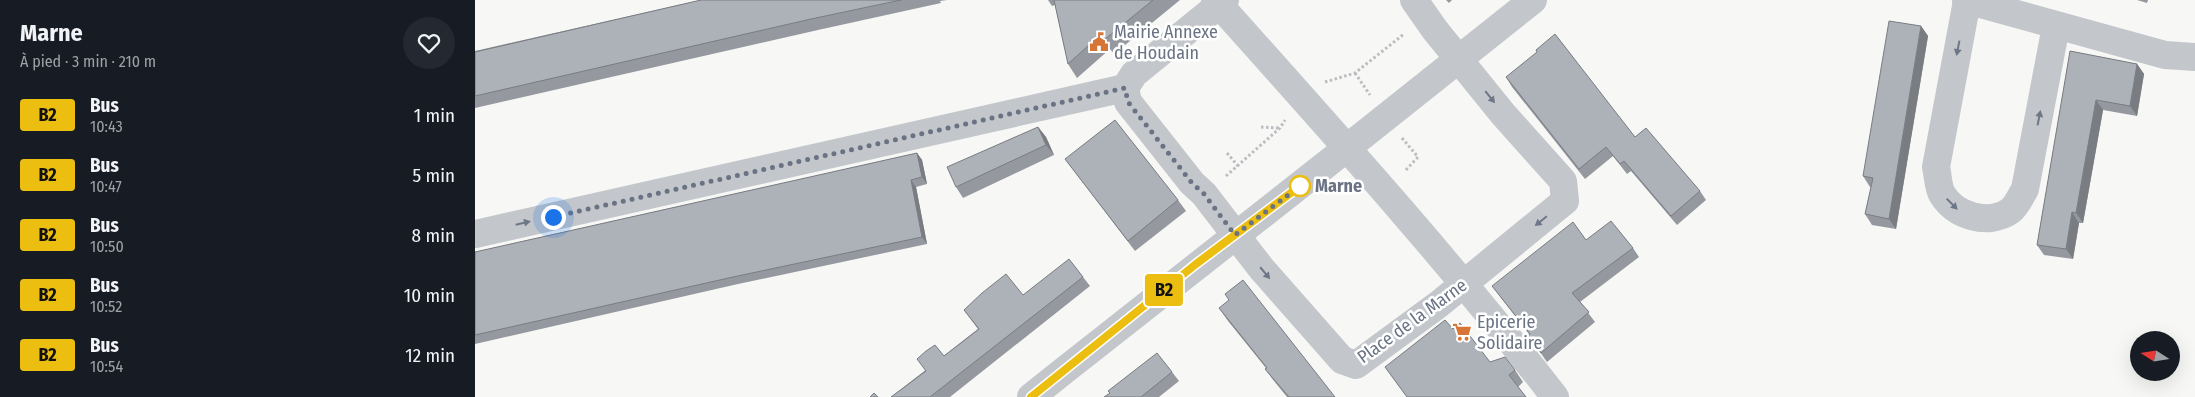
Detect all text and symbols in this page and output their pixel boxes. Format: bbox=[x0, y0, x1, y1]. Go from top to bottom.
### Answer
button: heart bbox=[403, 17, 455, 69]
text: Marne bbox=[20, 19, 83, 47]
place label: Mairie Annexe de Houdain bbox=[1114, 21, 1218, 64]
public building icon: Mairie Annexe de Houdain bbox=[1088, 31, 1110, 53]
one-way arrow bbox=[1954, 41, 1962, 56]
text: À pied · 3 min · 210 m bbox=[20, 52, 156, 71]
one-way arrow bbox=[1484, 91, 1495, 104]
text: Bus bbox=[90, 94, 119, 117]
text: B2 bbox=[38, 104, 57, 126]
text: 1 min bbox=[414, 104, 455, 127]
one-way arrow bbox=[2035, 110, 2043, 126]
text: 10:43 bbox=[90, 117, 123, 136]
text: Bus bbox=[90, 154, 119, 177]
text: B2 bbox=[38, 164, 57, 186]
text: 5 min bbox=[412, 164, 455, 187]
marker: Marne bbox=[1289, 175, 1311, 197]
place label: Marne bbox=[1315, 175, 1362, 197]
text: 10:47 bbox=[90, 177, 122, 196]
one-way arrow bbox=[1946, 198, 1958, 210]
your location bbox=[541, 205, 566, 230]
text: Bus bbox=[90, 214, 119, 237]
one-way arrow bbox=[1536, 215, 1548, 227]
one-way arrow bbox=[515, 219, 530, 227]
text: B2 bbox=[38, 224, 57, 246]
text: 8 min bbox=[412, 224, 455, 247]
text: 10:50 bbox=[90, 237, 124, 256]
one-way arrow bbox=[1259, 266, 1271, 278]
text: Bus bbox=[90, 274, 119, 297]
line badge: B2 bbox=[1141, 274, 1187, 306]
street label: Place de la Marne bbox=[1353, 274, 1471, 368]
text: B2 bbox=[1155, 279, 1173, 301]
text: B2 bbox=[38, 284, 57, 306]
text: 10 min bbox=[404, 284, 455, 307]
text: 10:52 bbox=[90, 297, 122, 316]
place label: Epicerie Solidaire bbox=[1477, 311, 1542, 354]
supermarket icon: Epicerie Solidaire bbox=[1451, 321, 1473, 343]
north arrow bbox=[2130, 331, 2180, 381]
map controls bbox=[2130, 331, 2180, 381]
text: Bus bbox=[90, 334, 119, 357]
text: B2 bbox=[38, 344, 57, 366]
text: 12 min bbox=[405, 344, 455, 367]
text: 10:54 bbox=[90, 357, 123, 376]

